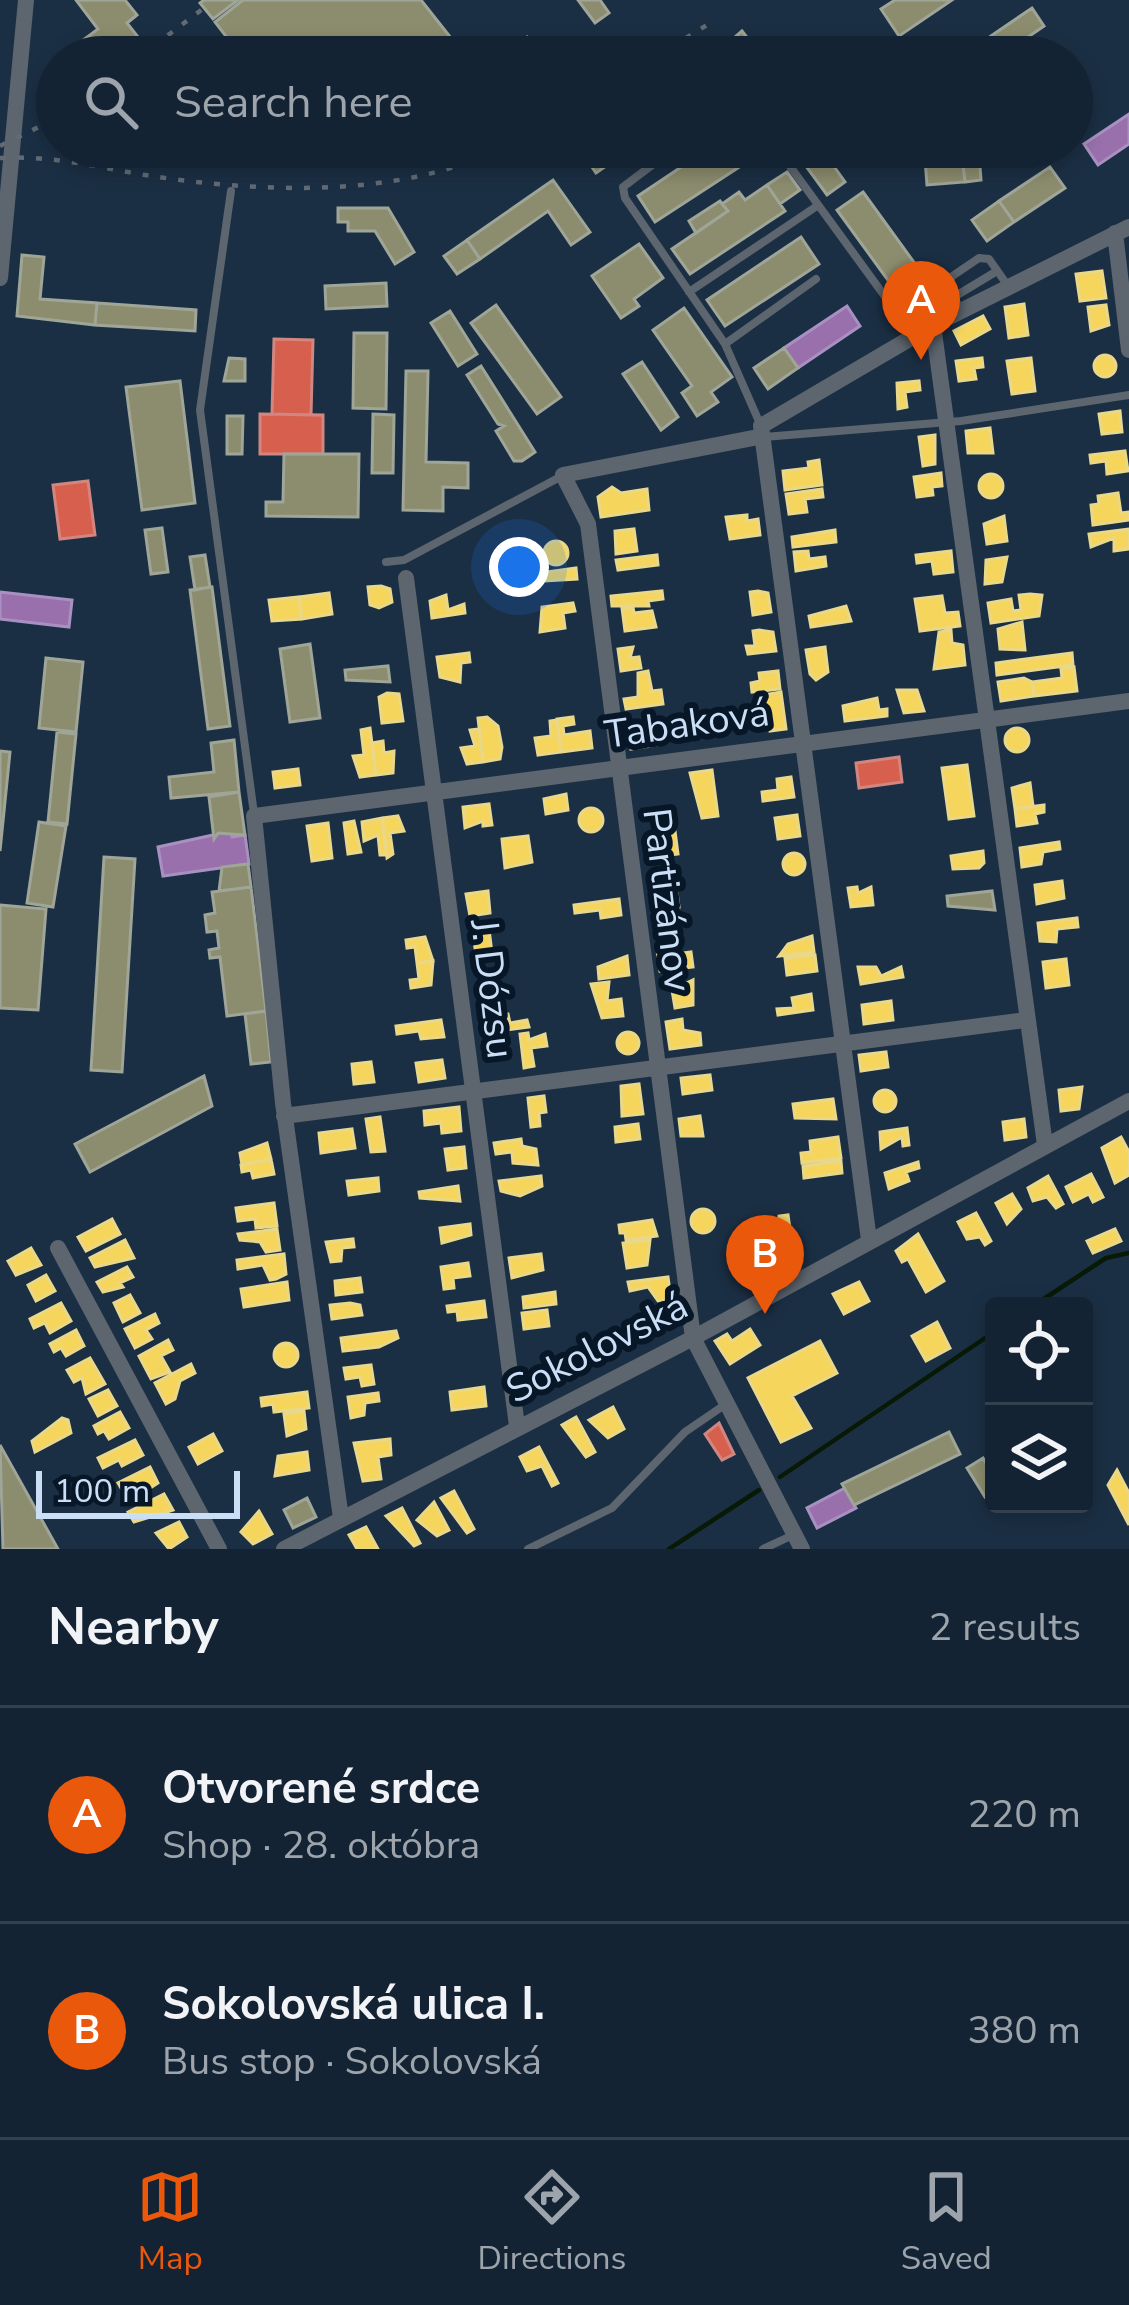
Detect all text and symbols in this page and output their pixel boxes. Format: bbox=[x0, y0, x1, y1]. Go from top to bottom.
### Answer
search box bbox=[36, 36, 1093, 168]
icon: search bbox=[78, 69, 144, 135]
text: Search here bbox=[174, 72, 413, 133]
pin: A bbox=[882, 261, 960, 360]
your location bbox=[489, 537, 549, 597]
street label: Tabaková bbox=[601, 686, 773, 762]
street label: Partizánov bbox=[629, 805, 705, 995]
street label: J. Dózsu bbox=[457, 915, 527, 1062]
pin: B bbox=[726, 1215, 804, 1314]
street label: Sokolovská bbox=[497, 1280, 697, 1416]
map controls bbox=[985, 1297, 1093, 1513]
button: locate bbox=[985, 1297, 1093, 1405]
button: layers bbox=[985, 1405, 1093, 1513]
scale bar bbox=[36, 1465, 240, 1518]
text: 100 m bbox=[54, 1469, 150, 1514]
text: Nearby bbox=[48, 1592, 219, 1662]
text: 2 results bbox=[929, 1601, 1081, 1654]
text: Otvorené srdce bbox=[162, 1758, 480, 1819]
text: A bbox=[72, 1788, 102, 1841]
text: 220 m bbox=[967, 1788, 1081, 1841]
text: Shop · 28. októbra bbox=[162, 1819, 480, 1872]
text: Sokolovská ulica I. bbox=[162, 1974, 545, 2035]
text: B bbox=[74, 2004, 100, 2057]
text: 380 m bbox=[967, 2004, 1081, 2057]
text: Bus stop · Sokolovská bbox=[162, 2035, 542, 2088]
tab: Map bbox=[137, 2164, 203, 2281]
tab: Directions bbox=[478, 2164, 626, 2281]
tab: Saved bbox=[901, 2164, 992, 2281]

